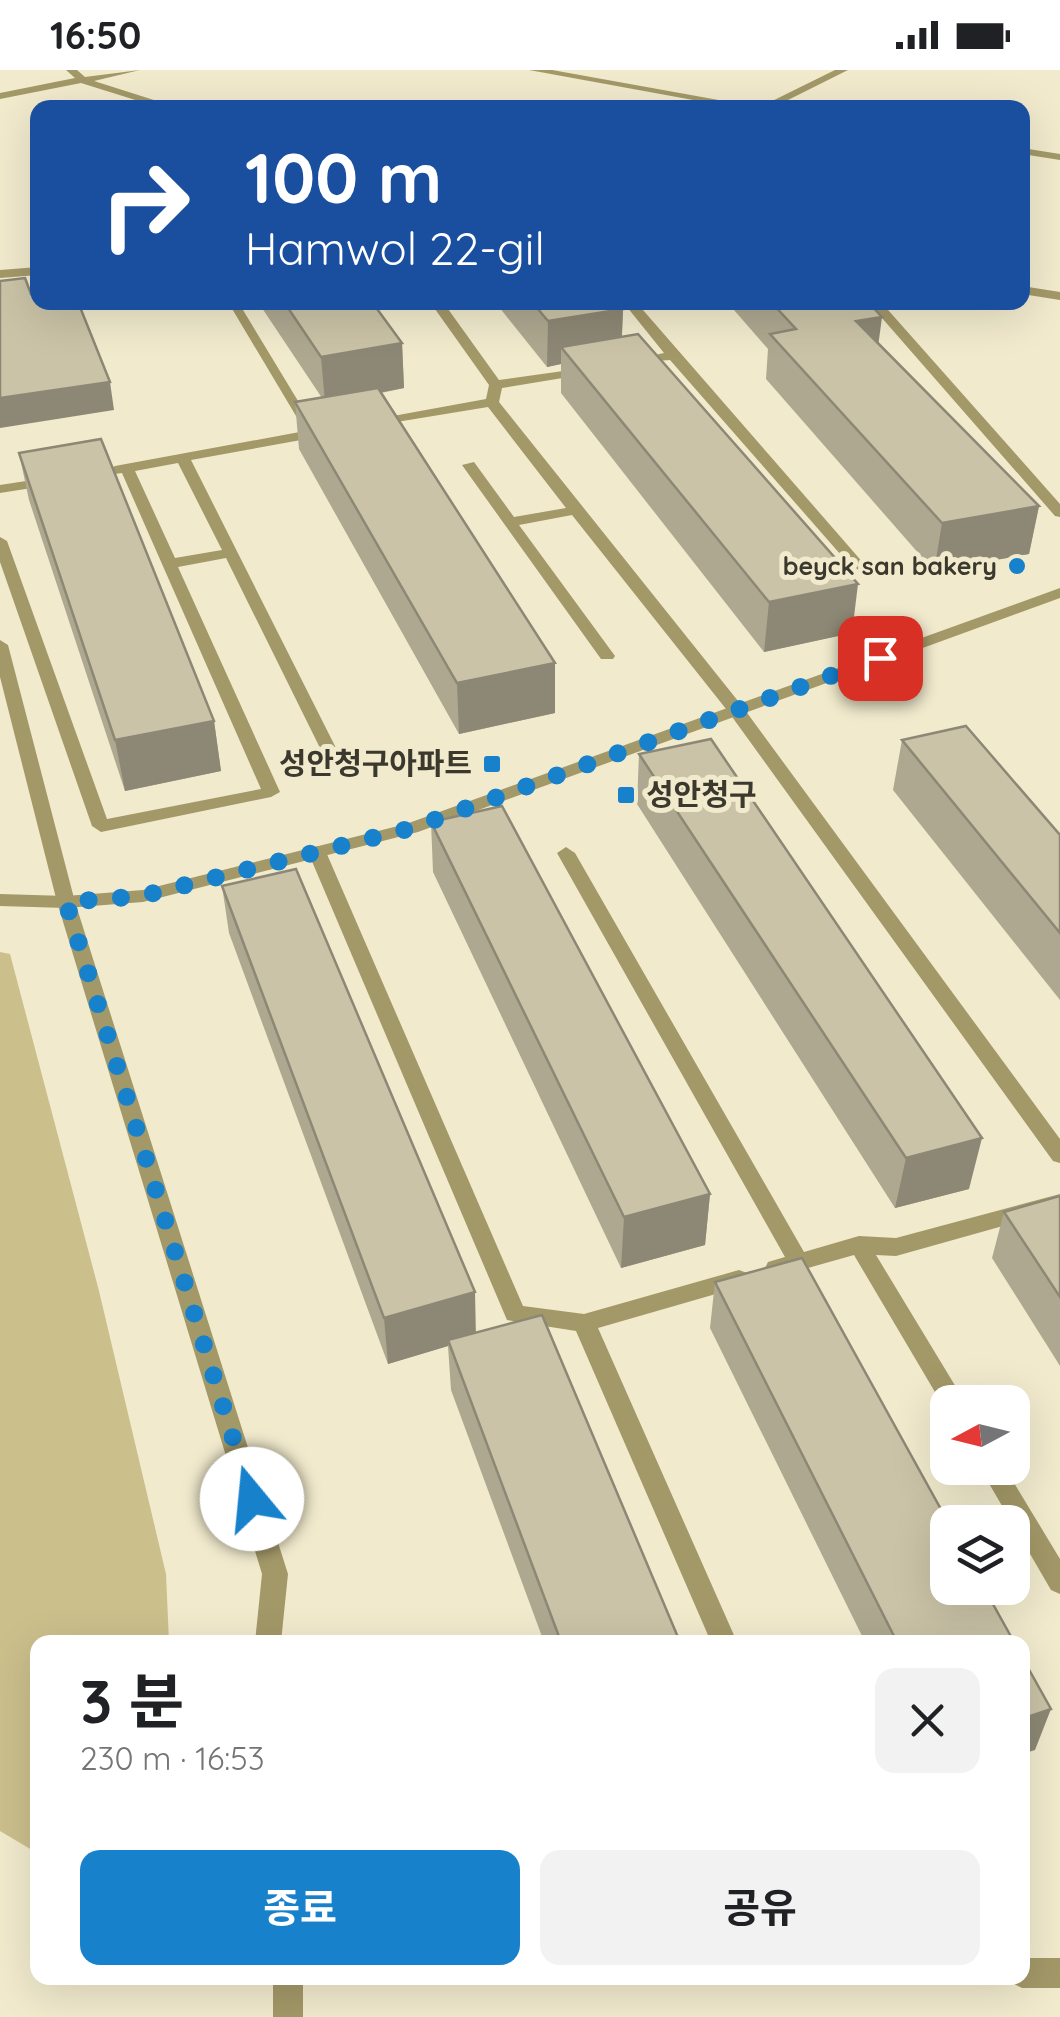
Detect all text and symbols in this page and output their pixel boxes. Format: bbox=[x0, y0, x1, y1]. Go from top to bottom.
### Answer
text: 16:50 bbox=[50, 11, 141, 59]
text: 100 m bbox=[245, 133, 442, 221]
icon: right bbox=[80, 140, 210, 270]
text: Hamwol 22-gil bbox=[245, 220, 545, 276]
place label: beyck san bakery bbox=[783, 550, 997, 581]
marker: beyck san bakery bbox=[1006, 555, 1028, 577]
pin bbox=[838, 616, 923, 701]
icon: arrive bbox=[853, 631, 908, 686]
place label: 성안청구아파트 bbox=[279, 744, 472, 782]
marker: 성안청구아파트 bbox=[481, 753, 503, 775]
place label: 성안청구 bbox=[646, 775, 756, 813]
marker: 성안청구 bbox=[615, 784, 637, 806]
north arrow bbox=[930, 1385, 1030, 1485]
map controls bbox=[930, 1385, 1030, 1605]
position arrow bbox=[200, 1447, 304, 1551]
button: layers bbox=[930, 1505, 1030, 1605]
text: 3 분 bbox=[80, 1663, 184, 1738]
button: close bbox=[875, 1668, 980, 1773]
text: 230 m · 16:53 bbox=[80, 1738, 264, 1778]
button: 종료 bbox=[80, 1850, 520, 1965]
button: 공유 bbox=[540, 1850, 980, 1965]

